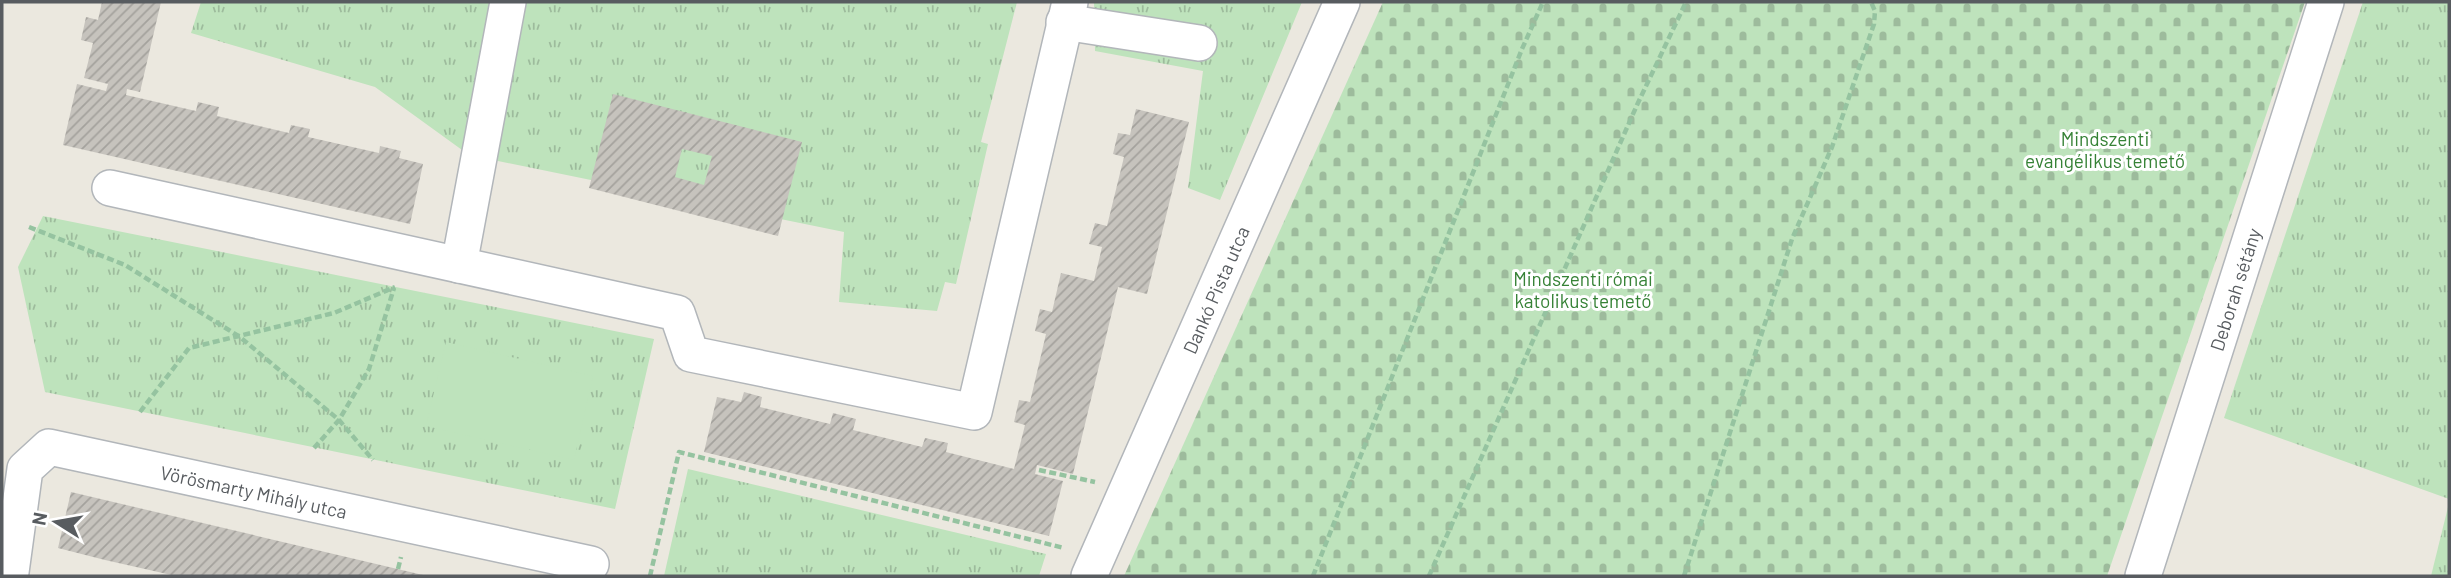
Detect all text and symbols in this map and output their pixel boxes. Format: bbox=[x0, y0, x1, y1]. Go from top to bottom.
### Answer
park label: Mindszenti evangélikus temető bbox=[2025, 127, 2185, 172]
street label: Dankó Pista utca bbox=[1177, 222, 1253, 357]
street label: Deborah sétány bbox=[2204, 225, 2265, 354]
park label: Mindszenti római katolikus temető bbox=[1513, 267, 1653, 312]
street label: Vörösmarty Mihály utca bbox=[158, 460, 349, 523]
north arrow bbox=[21, 487, 91, 557]
text: N bbox=[26, 510, 51, 527]

